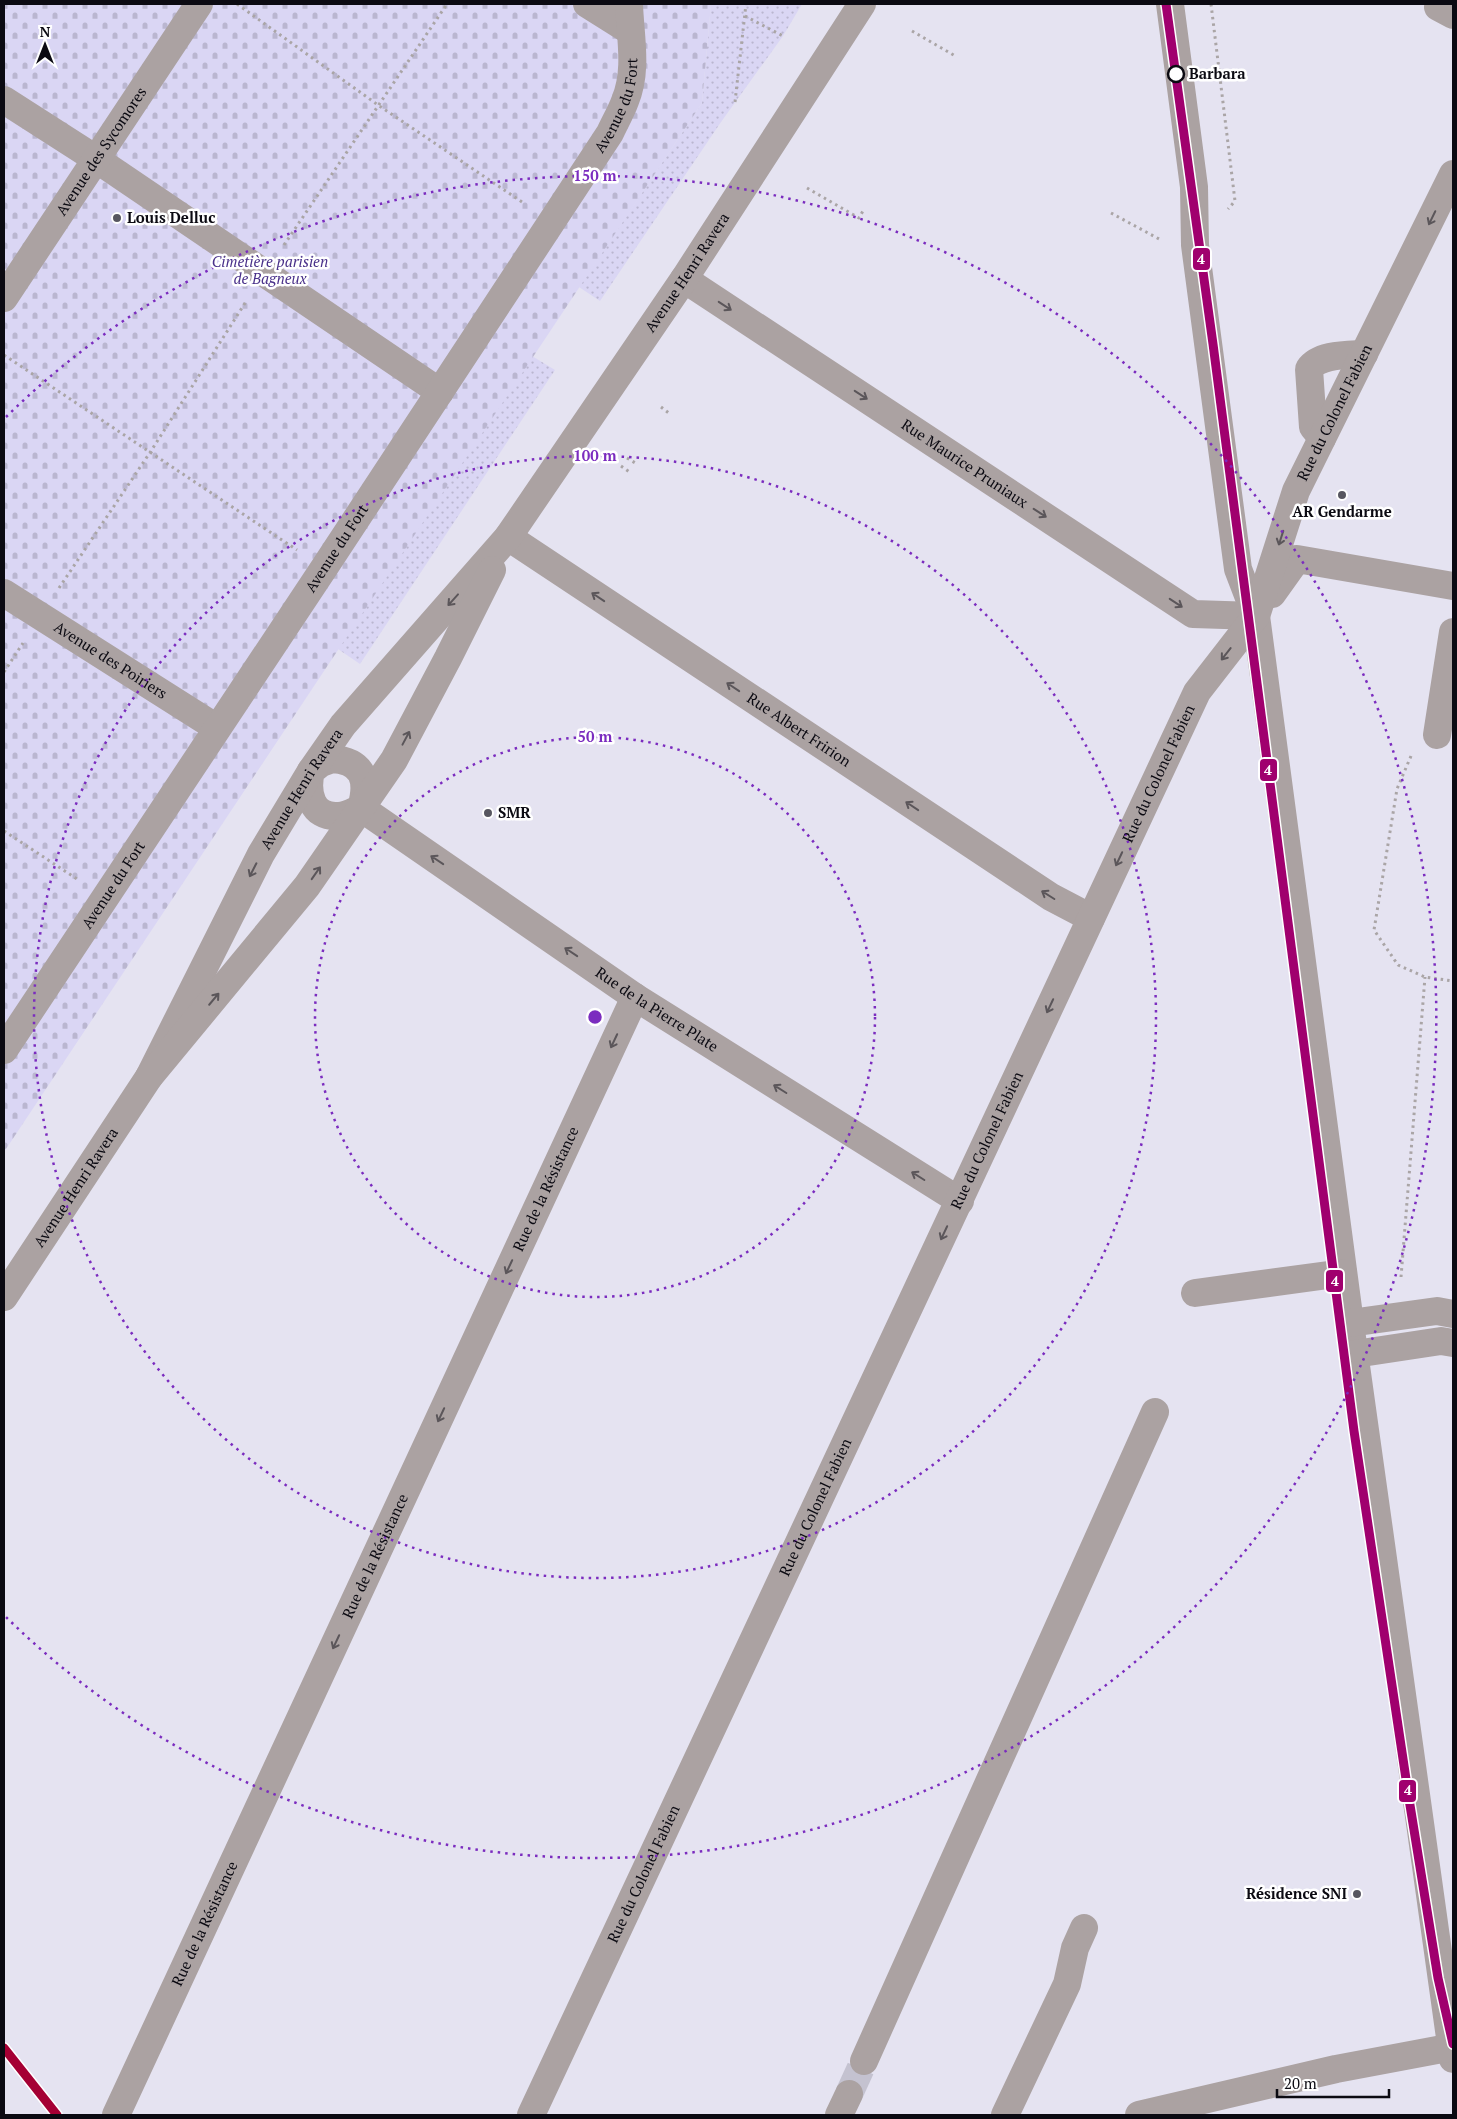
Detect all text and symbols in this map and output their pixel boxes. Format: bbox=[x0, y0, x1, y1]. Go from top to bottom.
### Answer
north arrow bbox=[20, 20, 70, 70]
text: N bbox=[40, 22, 51, 41]
street label: Avenue du Fort bbox=[589, 57, 641, 156]
place label: Barbara bbox=[1189, 63, 1246, 83]
marker: Barbara bbox=[1167, 65, 1185, 83]
street label: Avenue des Sycomores bbox=[51, 83, 150, 219]
text: 150 m bbox=[573, 165, 617, 185]
place label: Louis Delluc bbox=[127, 207, 215, 227]
street label: Avenue Henri Ravera bbox=[640, 208, 734, 336]
one-way arrow bbox=[1427, 210, 1436, 225]
marker: Louis Delluc bbox=[111, 212, 123, 224]
line badge: 4 bbox=[1192, 247, 1211, 271]
text: 4 bbox=[1197, 249, 1205, 268]
park label: Cimetière parisien de Bagneux bbox=[212, 251, 328, 288]
one-way arrow bbox=[717, 301, 731, 311]
street label: Rue du Colonel Fabien bbox=[1292, 341, 1376, 484]
one-way arrow bbox=[853, 391, 867, 401]
street label: Rue Maurice Pruniaux bbox=[898, 414, 1033, 512]
text: 100 m bbox=[573, 445, 617, 465]
marker: AR Gendarme bbox=[1336, 489, 1348, 501]
street label: Avenue du Fort bbox=[300, 500, 372, 596]
place label: AR Gendarme bbox=[1292, 501, 1392, 521]
one-way arrow bbox=[1033, 509, 1047, 519]
one-way arrow bbox=[1276, 530, 1285, 545]
one-way arrow bbox=[591, 592, 605, 602]
one-way arrow bbox=[447, 593, 458, 606]
one-way arrow bbox=[1169, 597, 1183, 608]
street label: Avenue des Poiriers bbox=[51, 616, 171, 703]
one-way arrow bbox=[1221, 647, 1232, 660]
one-way arrow bbox=[726, 682, 740, 692]
street label: Rue Albert Fririon bbox=[744, 687, 855, 771]
street label: Rue du Colonel Fabien bbox=[1117, 701, 1199, 845]
street label: Avenue Henri Ravera bbox=[255, 724, 347, 853]
text: 50 m bbox=[578, 726, 613, 746]
one-way arrow bbox=[401, 730, 411, 745]
line badge: 4 bbox=[1259, 758, 1278, 782]
text: 4 bbox=[1264, 760, 1272, 779]
one-way arrow bbox=[906, 800, 920, 810]
place label: SMR bbox=[498, 802, 531, 822]
marker: SMR bbox=[482, 807, 494, 819]
street label: Avenue du Fort bbox=[76, 836, 149, 932]
one-way arrow bbox=[1113, 851, 1123, 866]
one-way arrow bbox=[430, 855, 444, 865]
one-way arrow bbox=[248, 863, 258, 878]
one-way arrow bbox=[311, 867, 322, 880]
one-way arrow bbox=[1041, 890, 1055, 901]
one-way arrow bbox=[564, 947, 578, 957]
street label: Rue de la Pierre Plate bbox=[592, 962, 723, 1056]
one-way arrow bbox=[208, 993, 219, 1006]
one-way arrow bbox=[1045, 998, 1054, 1013]
centre of rings bbox=[586, 1008, 604, 1026]
one-way arrow bbox=[609, 1033, 619, 1048]
street label: Rue du Colonel Fabien bbox=[945, 1068, 1027, 1212]
one-way arrow bbox=[774, 1083, 788, 1093]
street label: Avenue Henri Ravera bbox=[29, 1123, 122, 1251]
street label: Rue de la Résistance bbox=[507, 1123, 583, 1254]
one-way arrow bbox=[911, 1170, 925, 1180]
one-way arrow bbox=[939, 1225, 949, 1240]
one-way arrow bbox=[504, 1259, 514, 1274]
line badge: 4 bbox=[1325, 1269, 1344, 1293]
text: 4 bbox=[1331, 1271, 1339, 1290]
one-way arrow bbox=[436, 1407, 445, 1422]
street label: Rue du Colonel Fabien bbox=[774, 1435, 855, 1579]
street label: Rue de la Résistance bbox=[337, 1490, 412, 1621]
one-way arrow bbox=[331, 1634, 340, 1649]
line badge: 4 bbox=[1398, 1779, 1417, 1803]
text: 4 bbox=[1404, 1780, 1412, 1799]
street label: Rue du Colonel Fabien bbox=[602, 1801, 684, 1946]
street label: Rue de la Résistance bbox=[166, 1858, 242, 1989]
place label: Résidence SNI bbox=[1246, 1883, 1347, 1903]
marker: Résidence SNI bbox=[1351, 1888, 1363, 1900]
scale bar bbox=[1277, 2066, 1390, 2098]
text: 20 m bbox=[1284, 2073, 1317, 2093]

